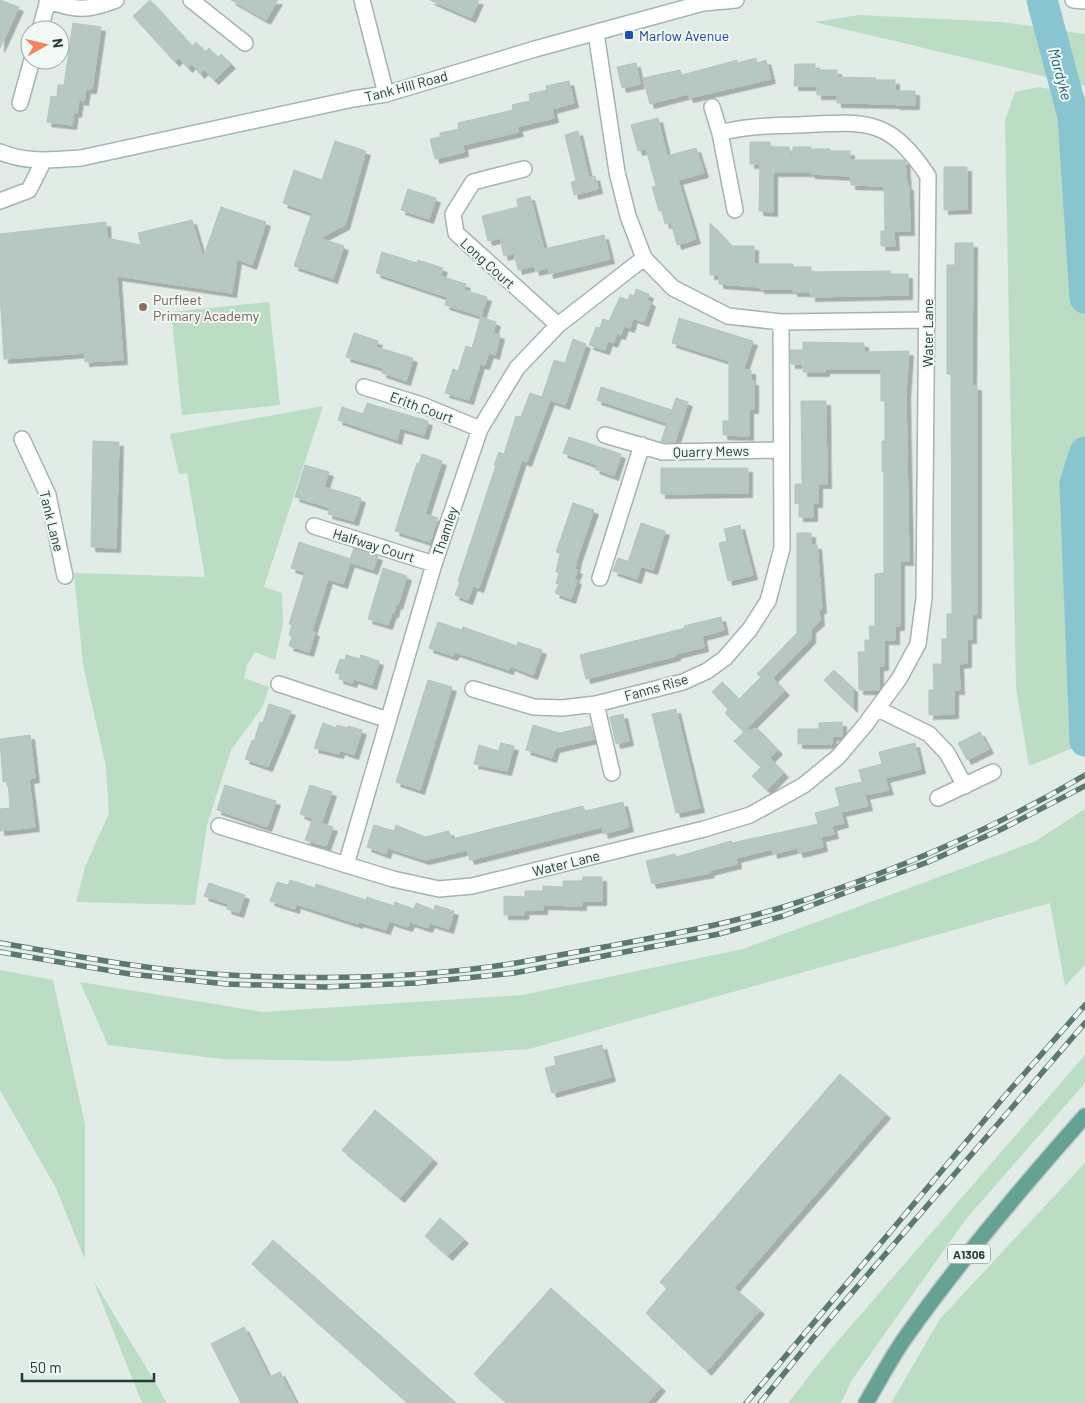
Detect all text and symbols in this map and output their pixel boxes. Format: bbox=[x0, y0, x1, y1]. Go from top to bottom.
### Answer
north arrow bbox=[20, 20, 70, 70]
place label: Marlow Avenue bbox=[639, 27, 729, 44]
marker: Marlow Avenue bbox=[623, 29, 635, 41]
text: N bbox=[49, 37, 67, 49]
water label: Mardyke bbox=[1045, 46, 1077, 102]
street label: Tank Hill Road bbox=[363, 67, 449, 105]
street label: Long Court bbox=[457, 234, 519, 292]
place label: Purfleet Primary Academy bbox=[153, 291, 260, 324]
street label: Water Lane bbox=[919, 299, 936, 367]
marker: Purfleet Primary Academy bbox=[137, 301, 149, 313]
street label: Erith Court bbox=[388, 388, 456, 426]
street label: Quarry Mews bbox=[673, 442, 750, 460]
street label: Tank Lane bbox=[36, 489, 68, 553]
street label: Thamley bbox=[429, 504, 462, 558]
street label: Halfway Court bbox=[331, 524, 417, 566]
street label: Fanns Rise bbox=[622, 670, 690, 704]
street label: Water Lane bbox=[530, 846, 602, 880]
road number: A1306 bbox=[948, 1244, 990, 1264]
scale bar bbox=[22, 1350, 155, 1382]
text: 50 m bbox=[30, 1358, 62, 1376]

